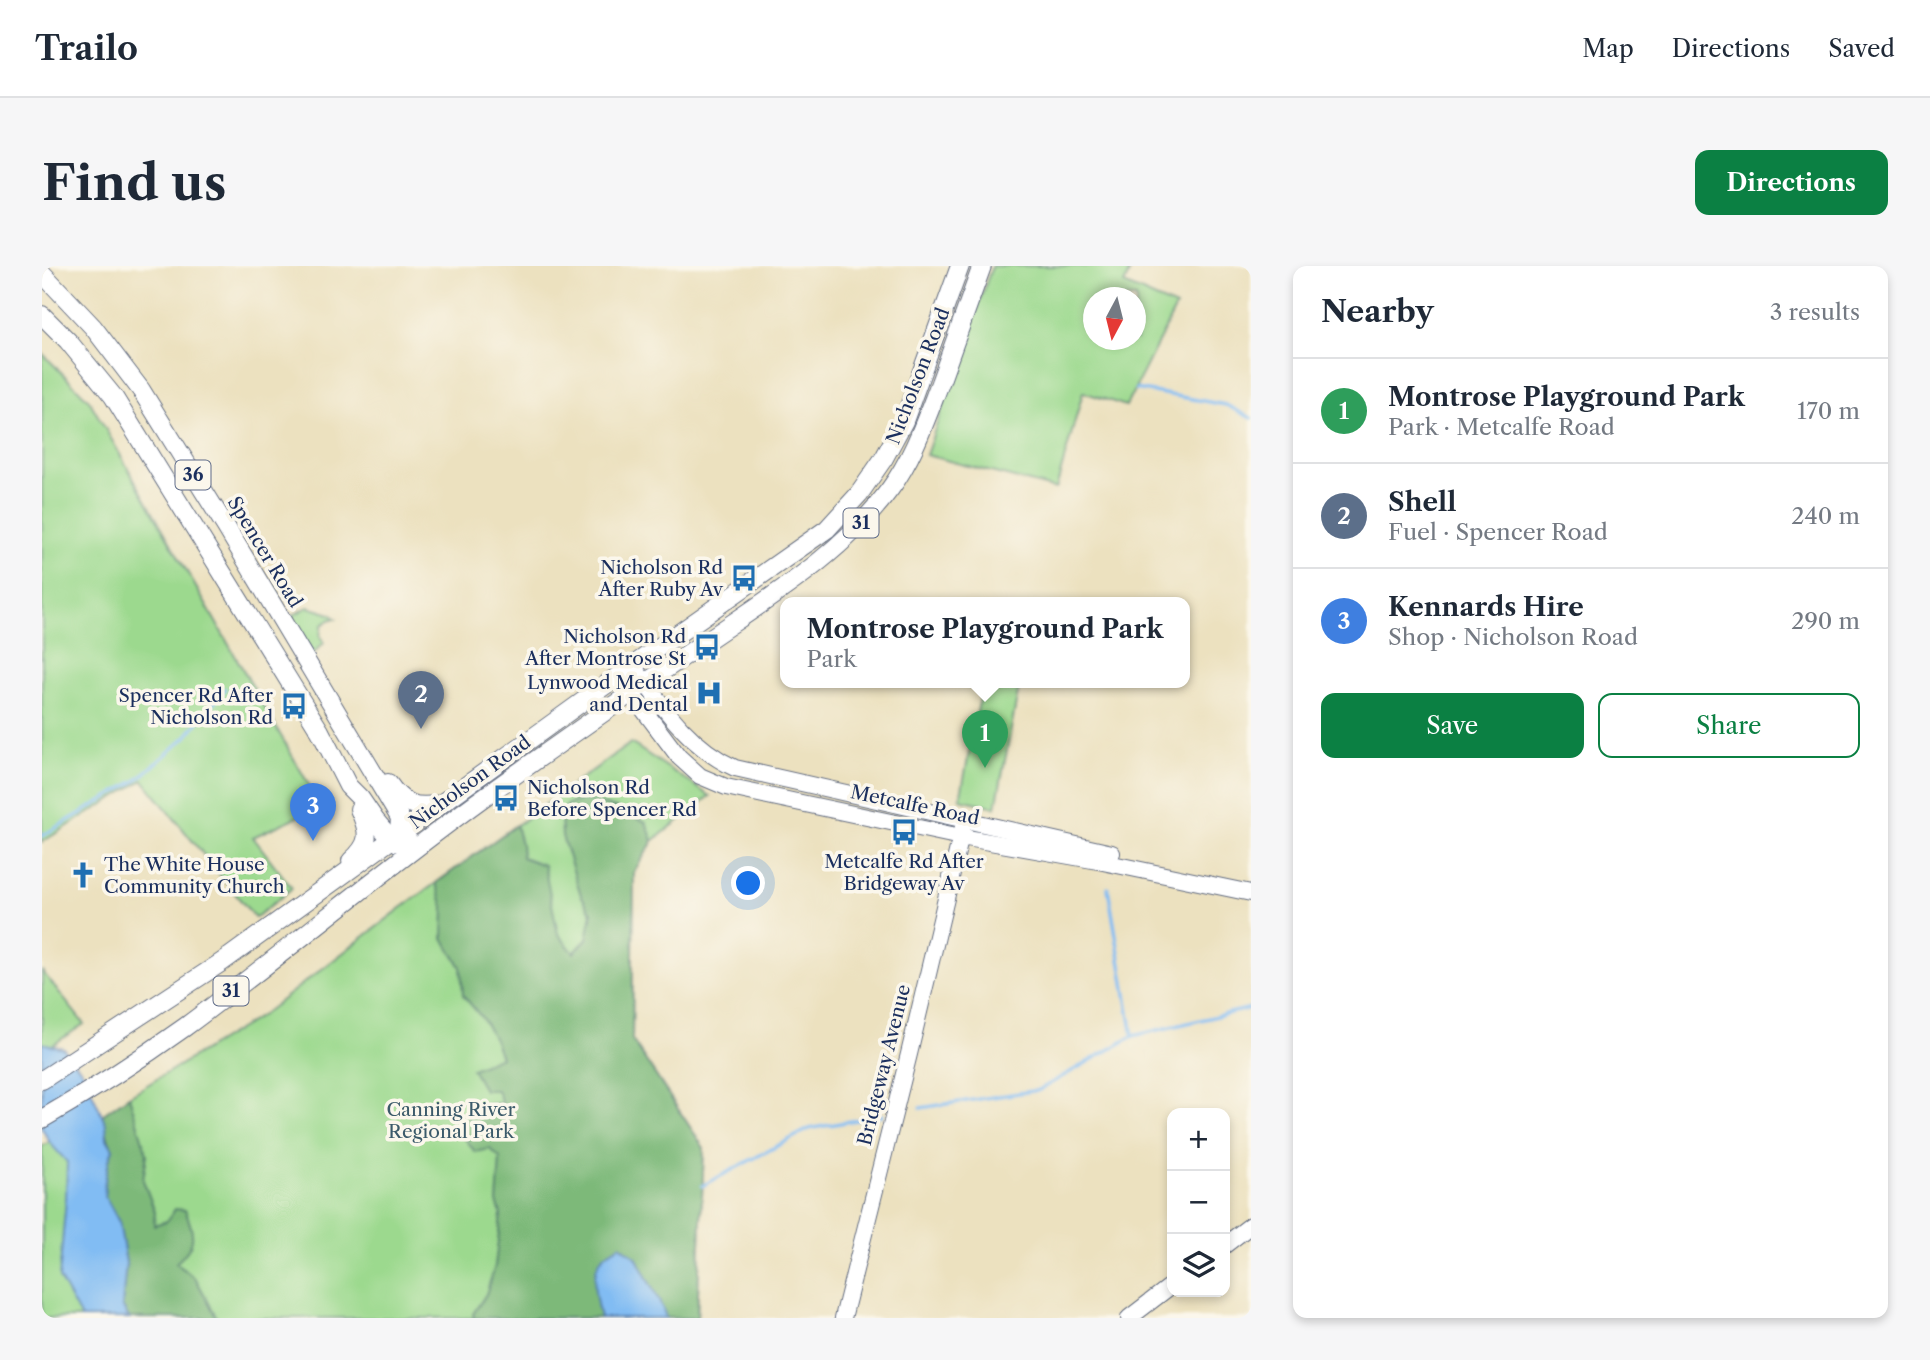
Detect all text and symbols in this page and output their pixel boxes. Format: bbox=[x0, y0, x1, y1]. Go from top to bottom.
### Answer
text: Trailo bbox=[35, 28, 138, 69]
text: Map bbox=[1582, 34, 1634, 63]
text: Directions bbox=[1672, 34, 1790, 63]
text: Saved bbox=[1828, 34, 1895, 63]
button: Directions bbox=[1695, 150, 1888, 215]
text: Find us bbox=[42, 152, 226, 213]
north arrow bbox=[1083, 287, 1146, 350]
text: Nearby bbox=[1321, 293, 1434, 330]
text: 3 results bbox=[1770, 298, 1860, 326]
street label: Nicholson Road bbox=[881, 304, 955, 448]
text: Montrose Playground Park bbox=[1388, 381, 1745, 413]
text: 1 bbox=[1339, 397, 1349, 425]
text: 170 m bbox=[1797, 397, 1860, 425]
text: Park · Metcalfe Road bbox=[1388, 413, 1615, 441]
road number: 36 bbox=[176, 460, 210, 490]
text: Shell bbox=[1388, 486, 1456, 518]
street label: Spencer Road bbox=[223, 492, 307, 612]
text: 2 bbox=[1337, 502, 1351, 530]
text: 240 m bbox=[1791, 502, 1860, 530]
road number: 31 bbox=[844, 509, 878, 538]
text: Fuel · Spencer Road bbox=[1388, 518, 1608, 546]
place label: Nicholson Rd After Ruby Av bbox=[597, 556, 724, 601]
bus stop icon: Nicholson Rd After Ruby Av bbox=[729, 563, 759, 593]
text: Kennards Hire bbox=[1388, 591, 1584, 623]
popup bbox=[780, 597, 1190, 688]
text: 3 bbox=[1338, 607, 1351, 635]
text: 290 m bbox=[1791, 607, 1860, 635]
text: Montrose Playground Park bbox=[807, 613, 1163, 645]
text: Shop · Nicholson Road bbox=[1388, 623, 1638, 651]
place label: Nicholson Rd After Montrose St bbox=[524, 625, 686, 670]
bus stop icon: Nicholson Rd After Montrose St bbox=[692, 632, 722, 662]
text: Park bbox=[807, 645, 857, 673]
pin: 2 bbox=[398, 671, 444, 729]
place label: Lynwood Medical and Dental bbox=[527, 671, 688, 716]
hospital icon: Lynwood Medical and Dental bbox=[694, 678, 724, 708]
place label: Spencer Rd After Nicholson Rd bbox=[119, 684, 273, 729]
bus stop icon: Spencer Rd After Nicholson Rd bbox=[279, 691, 309, 721]
button: Save bbox=[1321, 693, 1584, 758]
button: Share bbox=[1598, 693, 1860, 758]
pin: 1 bbox=[962, 710, 1008, 768]
street label: Nicholson Road bbox=[405, 730, 535, 834]
place label: Nicholson Rd Before Spencer Rd bbox=[527, 776, 697, 821]
street label: Metcalfe Road bbox=[849, 780, 982, 830]
pin: 3 bbox=[290, 783, 336, 841]
bus stop icon: Nicholson Rd Before Spencer Rd bbox=[491, 783, 521, 813]
bus stop icon: Metcalfe Rd After Bridgeway Av bbox=[889, 817, 919, 847]
place label: Metcalfe Rd After Bridgeway Av bbox=[824, 850, 984, 895]
place label: The White House Community Church bbox=[104, 853, 285, 898]
church icon: The White House Community Church bbox=[68, 860, 98, 890]
your location bbox=[731, 866, 765, 900]
road number: 31 bbox=[214, 976, 248, 1006]
street label: Bridgeway Avenue bbox=[853, 982, 915, 1148]
park label: Canning River Regional Park bbox=[386, 1098, 516, 1143]
map controls bbox=[1167, 1108, 1230, 1297]
button: + bbox=[1167, 1108, 1230, 1171]
button: − bbox=[1167, 1171, 1230, 1234]
button: layers bbox=[1167, 1234, 1230, 1297]

